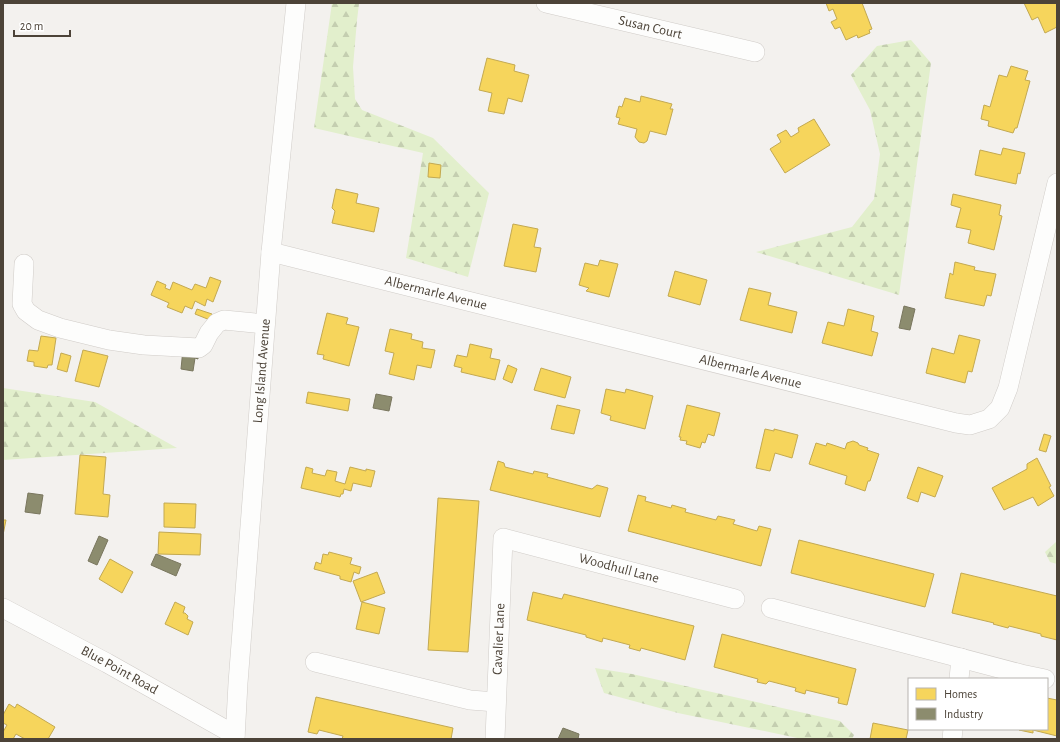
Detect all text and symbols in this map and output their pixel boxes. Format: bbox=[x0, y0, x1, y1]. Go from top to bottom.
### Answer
scale bar bbox=[14, 12, 70, 38]
street label: Susan Court bbox=[617, 13, 684, 42]
text: 20 m bbox=[20, 20, 43, 32]
street label: Albermarle Avenue bbox=[383, 274, 489, 313]
street label: Long Island Avenue bbox=[251, 318, 273, 424]
street label: Albermarle Avenue bbox=[698, 352, 803, 391]
street label: Woodhull Lane bbox=[577, 551, 661, 586]
street label: Cavalier Lane bbox=[491, 603, 507, 675]
street label: Blue Point Road bbox=[78, 643, 160, 697]
legend bbox=[908, 678, 1048, 730]
text: Homes bbox=[944, 688, 977, 700]
text: Industry bbox=[944, 708, 983, 721]

